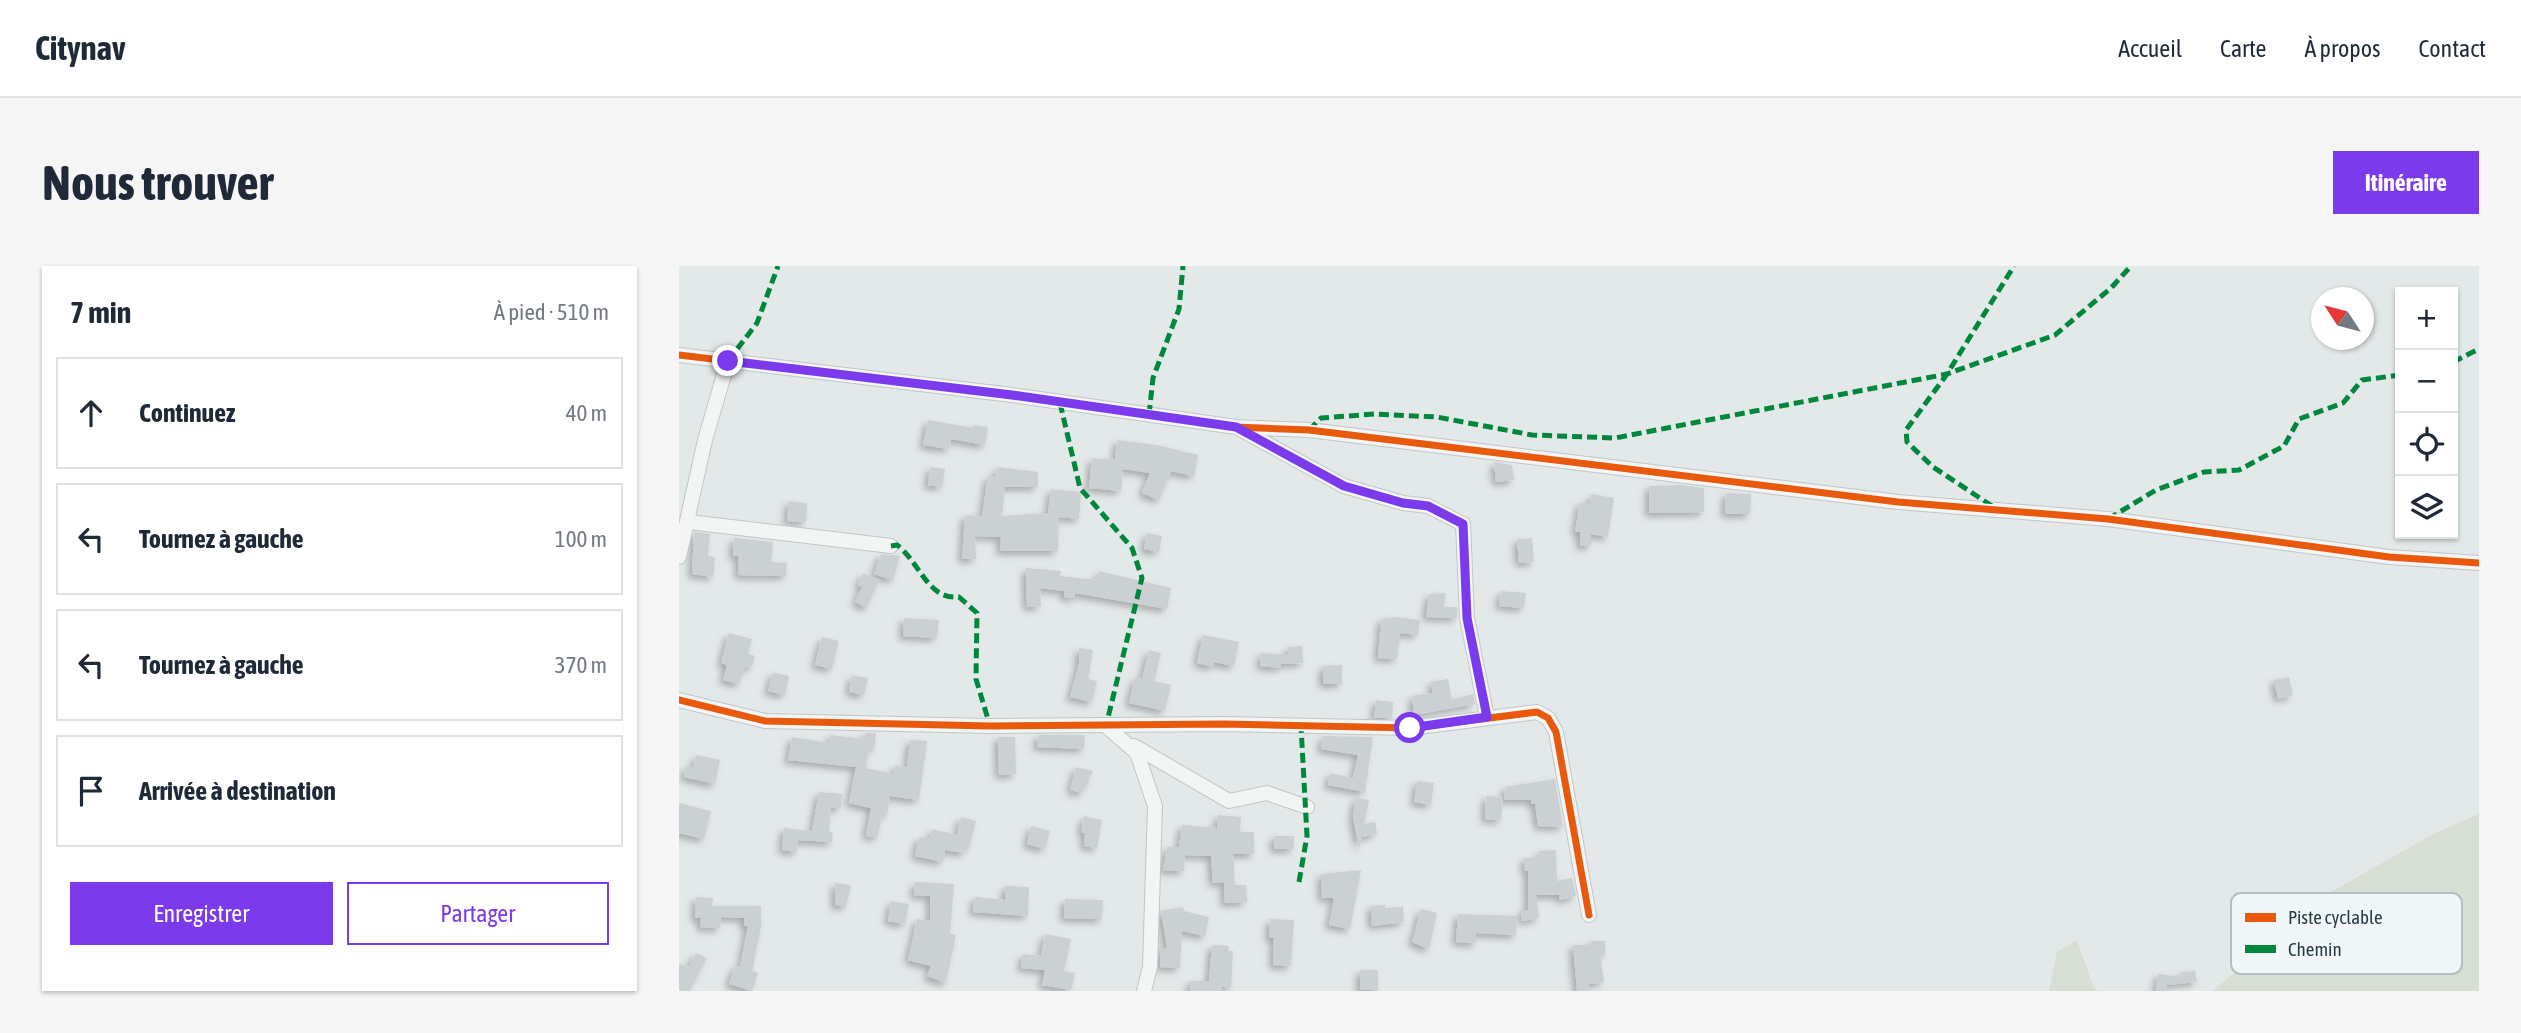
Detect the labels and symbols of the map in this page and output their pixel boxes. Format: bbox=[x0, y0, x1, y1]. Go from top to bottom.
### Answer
north arrow bbox=[2311, 287, 2374, 350]
route end bbox=[712, 345, 743, 376]
route start bbox=[1394, 712, 1425, 743]
legend bbox=[2231, 893, 2462, 974]
text: Piste cyclable bbox=[2288, 906, 2383, 928]
text: Chemin bbox=[2288, 938, 2342, 960]

